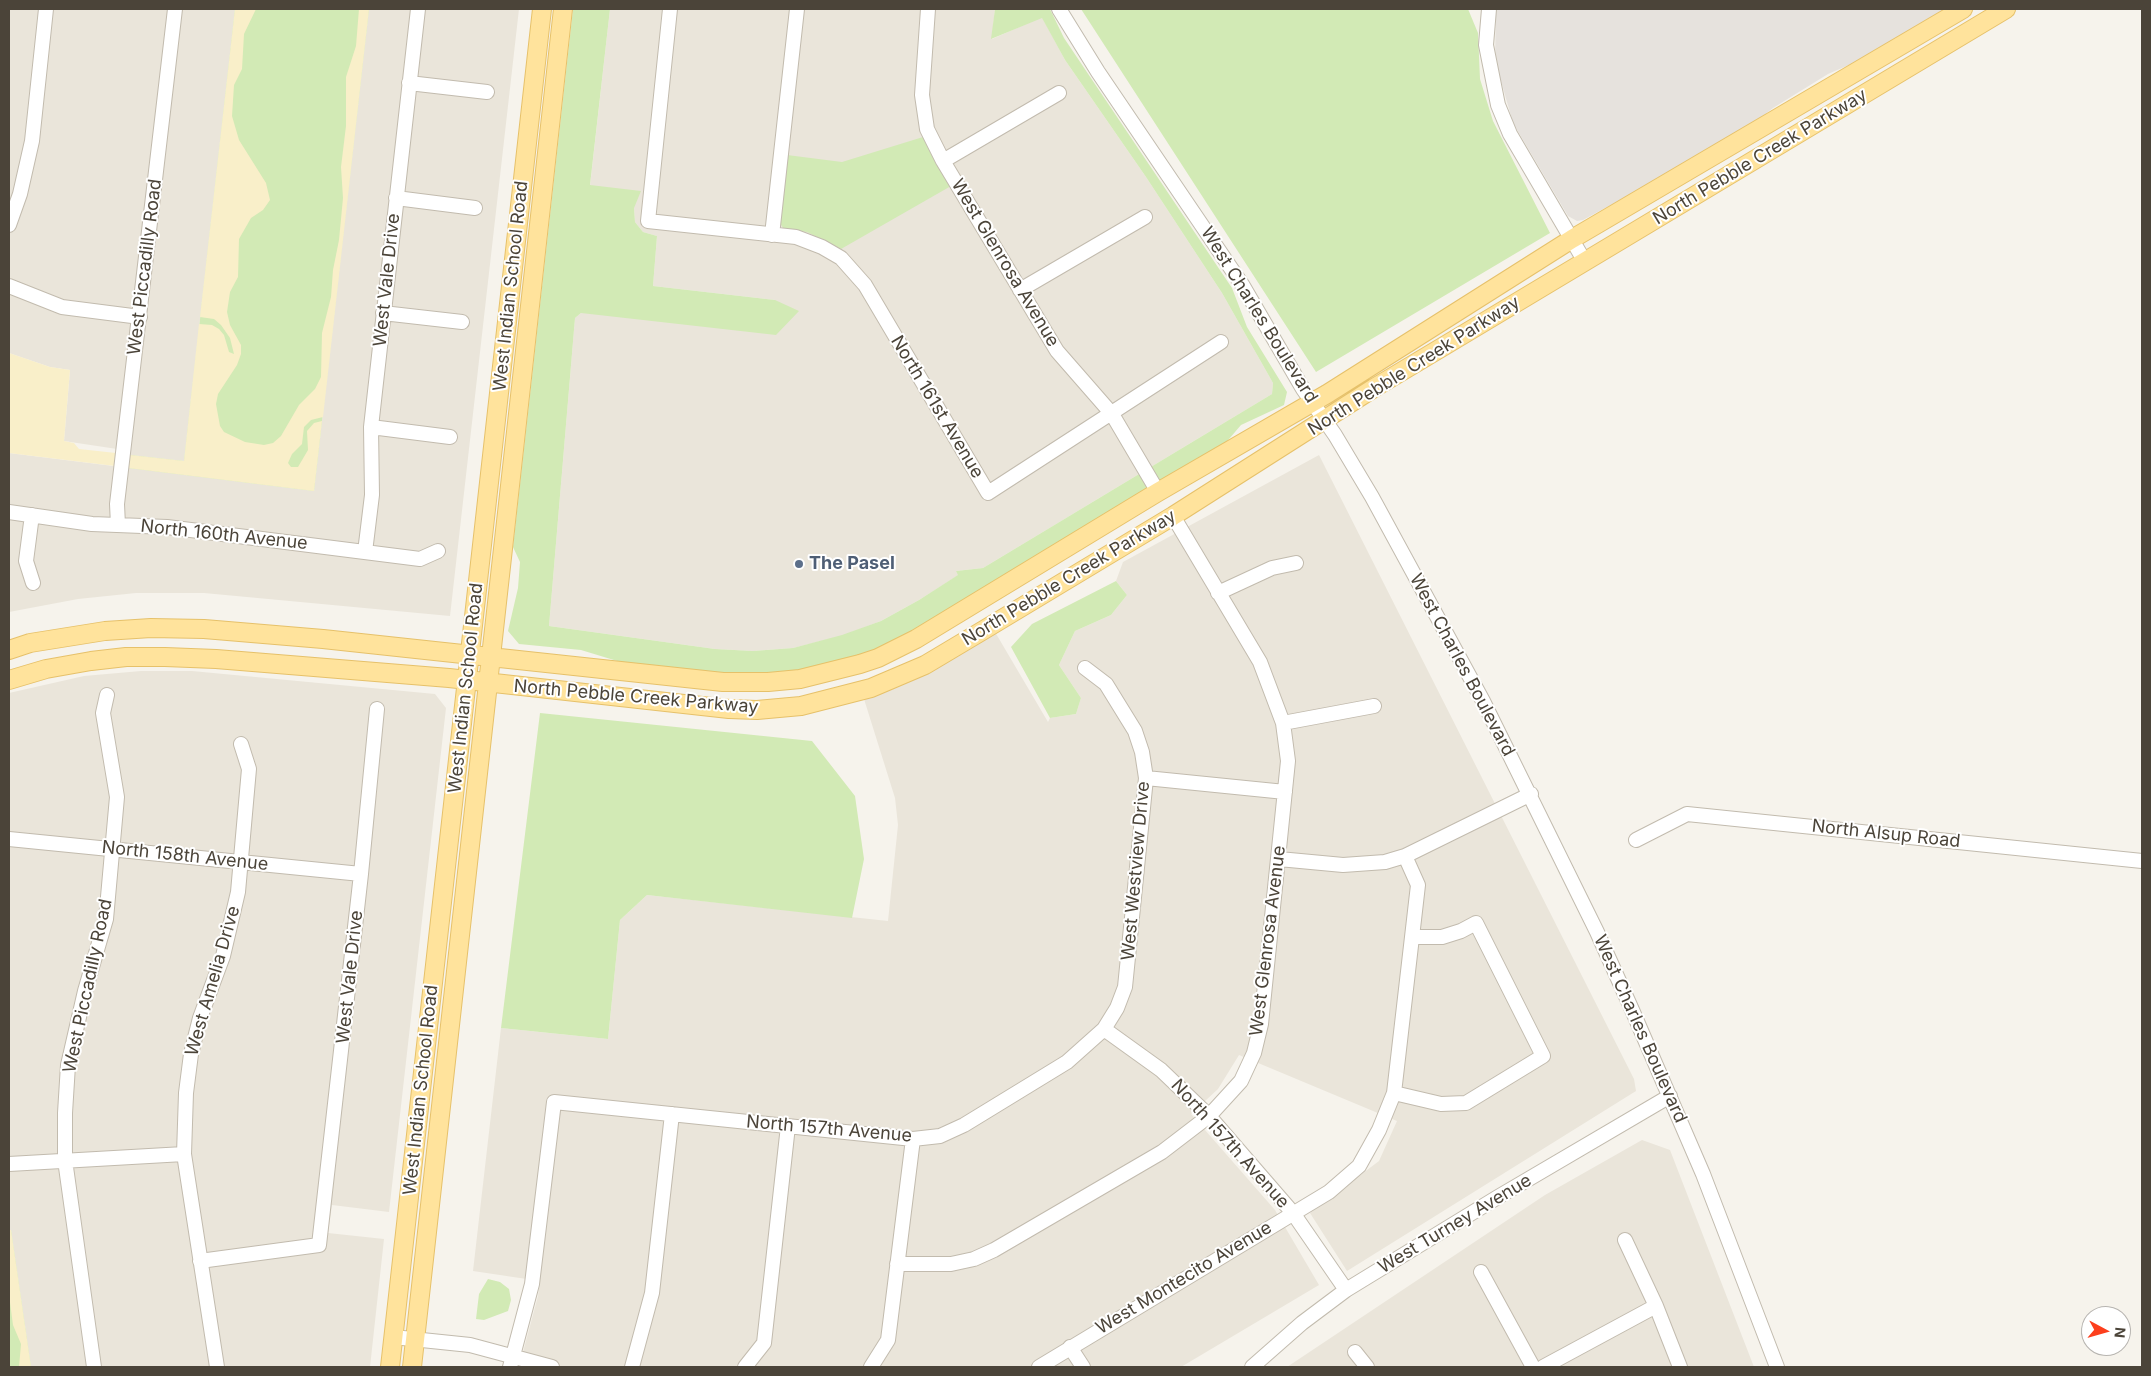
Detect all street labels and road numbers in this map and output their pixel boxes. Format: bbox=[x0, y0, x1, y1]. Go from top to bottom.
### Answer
street label: North Pebble Creek Parkway bbox=[1649, 84, 1871, 230]
street label: West Glenrosa Avenue bbox=[946, 175, 1064, 351]
street label: West Piccadilly Road bbox=[123, 178, 167, 356]
street label: West Indian School Road bbox=[489, 180, 533, 392]
street label: West Vale Drive bbox=[369, 212, 405, 348]
street label: West Charles Boulevard bbox=[1196, 223, 1322, 407]
street label: North Pebble Creek Parkway bbox=[1304, 292, 1524, 440]
street label: North 161st Avenue bbox=[886, 332, 988, 482]
street label: North Pebble Creek Parkway bbox=[958, 505, 1180, 651]
street label: North 160th Avenue bbox=[139, 515, 309, 555]
street label: West Charles Boulevard bbox=[1405, 570, 1519, 760]
street label: West Indian School Road bbox=[444, 582, 488, 794]
street label: North Pebble Creek Parkway bbox=[513, 676, 759, 718]
street label: West Westview Drive bbox=[1117, 780, 1155, 962]
street label: North Alsup Road bbox=[1811, 815, 1961, 853]
street label: North 158th Avenue bbox=[101, 837, 269, 875]
street label: West Glenrosa Avenue bbox=[1246, 844, 1290, 1038]
street label: West Piccadilly Road bbox=[59, 897, 117, 1075]
street label: West Amelia Drive bbox=[181, 904, 245, 1058]
street label: West Vale Drive bbox=[332, 909, 368, 1045]
street label: West Charles Boulevard bbox=[1589, 932, 1691, 1126]
street label: West Indian School Road bbox=[399, 984, 443, 1196]
street label: North 157th Avenue bbox=[1166, 1075, 1294, 1213]
street label: North 157th Avenue bbox=[745, 1111, 913, 1147]
street label: West Turney Avenue bbox=[1374, 1170, 1536, 1278]
street label: West Montecito Avenue bbox=[1092, 1217, 1276, 1339]

